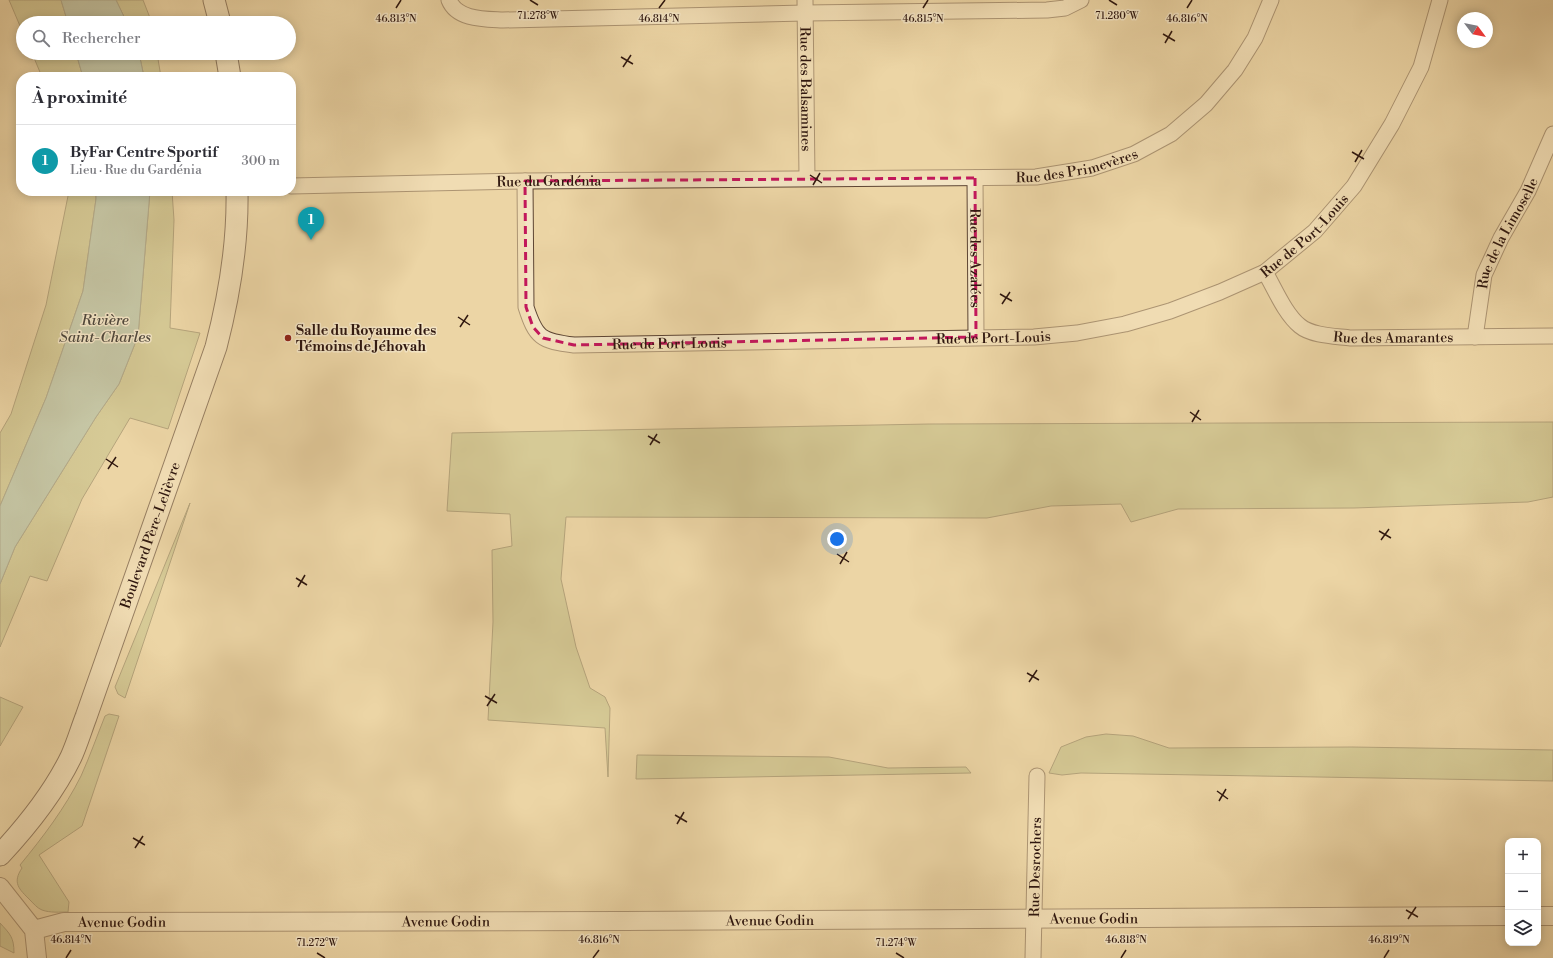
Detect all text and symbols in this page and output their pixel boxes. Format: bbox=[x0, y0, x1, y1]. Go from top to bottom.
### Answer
text: 71.278°W bbox=[517, 10, 560, 22]
text: 71.280°W bbox=[1095, 10, 1140, 22]
north arrow bbox=[1457, 12, 1493, 48]
text: 46.813°N bbox=[375, 13, 417, 25]
text: 46.814°N bbox=[638, 13, 680, 25]
text: 46.815°N bbox=[902, 13, 944, 25]
text: 46.816°N bbox=[1166, 13, 1208, 25]
search box bbox=[16, 16, 296, 60]
icon: search bbox=[30, 27, 52, 49]
street label: Rue des Balsamines bbox=[795, 27, 815, 151]
text: Rechercher bbox=[62, 29, 141, 48]
text: À proximité bbox=[32, 87, 127, 109]
text: ByFar Centre Sportif bbox=[70, 143, 217, 162]
street label: Rue des Primevères bbox=[1016, 145, 1142, 187]
text: 1 bbox=[42, 153, 48, 169]
text: 300 m bbox=[242, 153, 280, 169]
text: Lieu · Rue du Gardénia bbox=[70, 162, 202, 178]
street label: Rue du Gardénia bbox=[496, 172, 602, 192]
street label: Rue de la Limoselle bbox=[1474, 175, 1543, 290]
street label: Rue de Port-Louis bbox=[1257, 191, 1353, 282]
pin: 1 bbox=[298, 207, 324, 240]
street label: Rue des Azalées bbox=[965, 208, 984, 308]
water label: Rivière Saint-Charles bbox=[59, 311, 151, 347]
place label: Salle du Royaume des Témoins de Jéhovah bbox=[296, 322, 436, 356]
street label: Rue de Port-Louis bbox=[936, 327, 1052, 349]
street label: Rue des Amarantes bbox=[1332, 328, 1453, 348]
marker: Salle du Royaume des Témoins de Jéhovah bbox=[283, 333, 293, 343]
street label: Rue de Port-Louis bbox=[612, 334, 727, 354]
street label: Boulevard Père-Lelièvre bbox=[116, 460, 185, 612]
your location bbox=[827, 529, 847, 549]
street label: Rue Desrochers bbox=[1026, 817, 1046, 917]
map controls bbox=[1505, 838, 1541, 946]
button: + bbox=[1505, 838, 1541, 874]
button: − bbox=[1505, 874, 1541, 910]
street label: Avenue Godin bbox=[1049, 910, 1139, 929]
button: layers bbox=[1505, 910, 1541, 946]
street label: Avenue Godin bbox=[725, 912, 815, 930]
street label: Avenue Godin bbox=[401, 913, 491, 931]
street label: Avenue Godin bbox=[77, 914, 167, 932]
text: 46.814°N bbox=[50, 934, 92, 946]
text: 46.816°N bbox=[578, 934, 620, 946]
text: 46.818°N bbox=[1105, 934, 1147, 946]
text: 46.819°N bbox=[1368, 934, 1410, 946]
text: 71.272°W bbox=[296, 937, 338, 949]
text: 71.274°W bbox=[876, 937, 917, 949]

